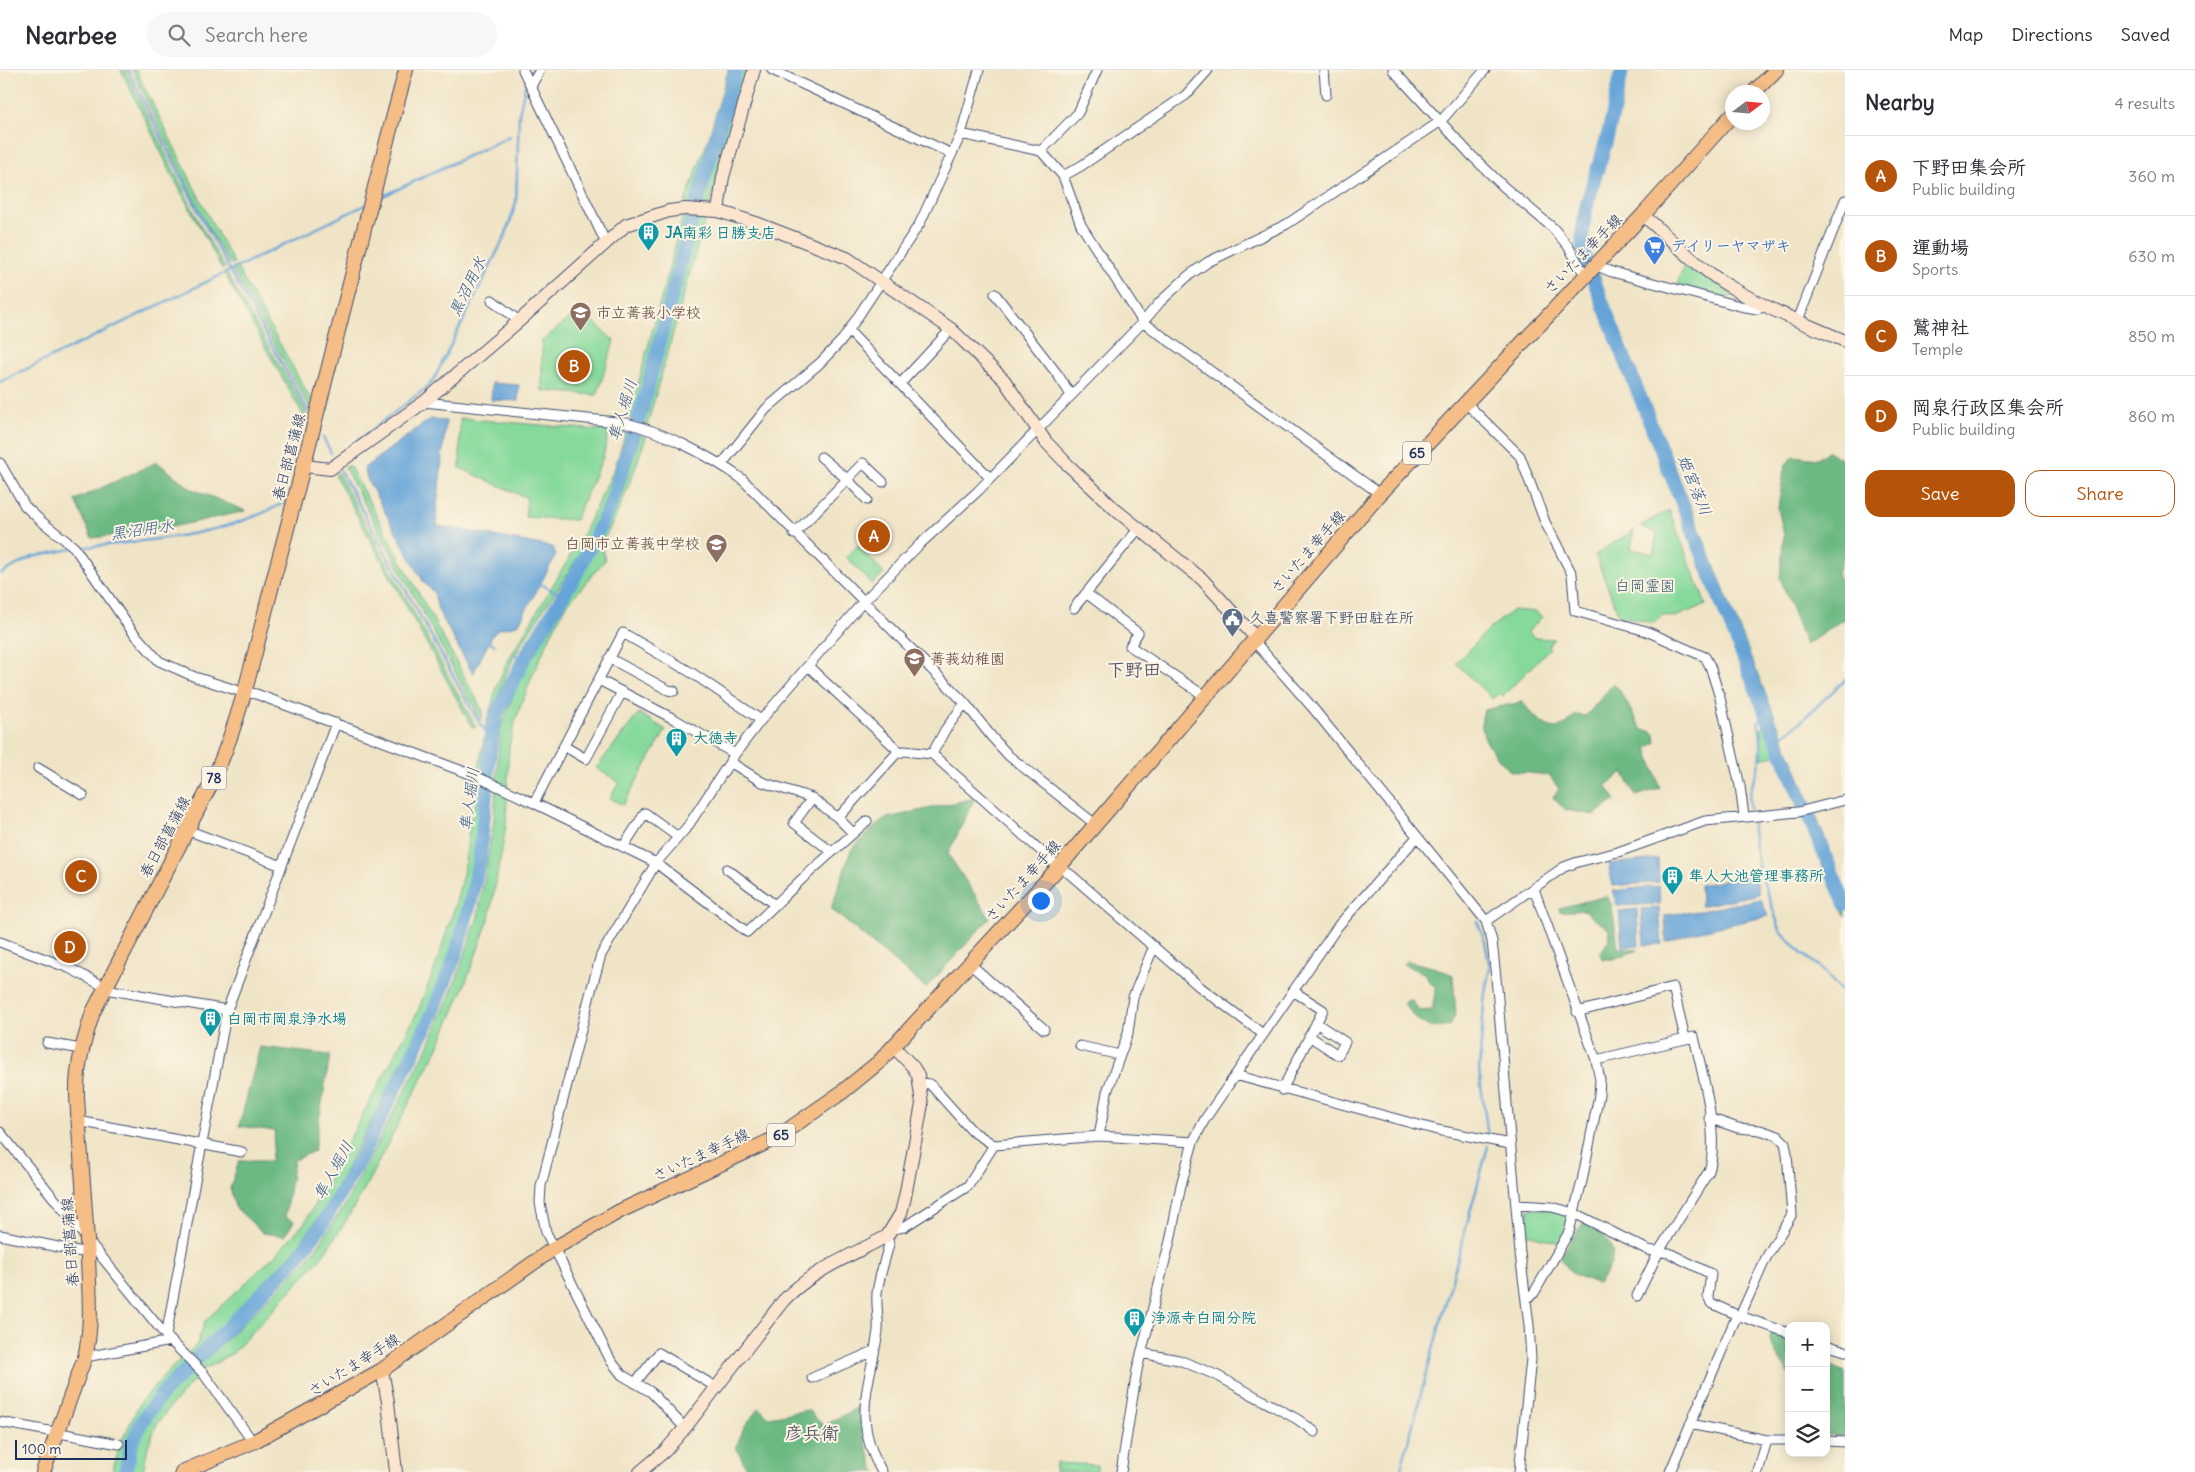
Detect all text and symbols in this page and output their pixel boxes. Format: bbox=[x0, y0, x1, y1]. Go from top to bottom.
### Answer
search box bbox=[147, 12, 497, 57]
text: Nearbee bbox=[25, 20, 117, 50]
icon: search bbox=[165, 21, 193, 49]
text: Search here bbox=[205, 23, 308, 47]
text: Map bbox=[1948, 23, 1983, 46]
text: Directions bbox=[2011, 23, 2093, 46]
text: Saved bbox=[2121, 23, 2170, 46]
north arrow bbox=[1725, 85, 1770, 130]
text: Nearby bbox=[1865, 89, 1935, 116]
text: 4 results bbox=[2114, 93, 2175, 113]
text: 下野田集会所 bbox=[1912, 155, 2026, 179]
text: A bbox=[1876, 166, 1886, 186]
text: 360 m bbox=[2128, 166, 2175, 186]
text: Public building bbox=[1912, 179, 2015, 199]
street label: さいたま幸手線 bbox=[1540, 210, 1626, 298]
building icon: JA南彩 日勝支店 bbox=[637, 221, 661, 252]
place label: JA南彩 日勝支店 bbox=[665, 223, 776, 242]
supermarket icon: デイリーヤマザキ bbox=[1643, 234, 1667, 265]
text: 運動場 bbox=[1912, 235, 1969, 259]
place label: デイリーヤマザキ bbox=[1671, 236, 1791, 255]
text: B bbox=[1876, 246, 1886, 266]
text: 630 m bbox=[2128, 246, 2175, 266]
water label: 黒沼用水 bbox=[444, 253, 490, 319]
text: Sports bbox=[1912, 259, 1958, 279]
school or university icon: 市立菁莪小学校 bbox=[568, 301, 592, 332]
place label: 市立菁莪小学校 bbox=[596, 303, 701, 322]
text: 鷲神社 bbox=[1912, 315, 1969, 339]
text: C bbox=[1876, 326, 1886, 346]
text: 850 m bbox=[2128, 326, 2175, 346]
text: Temple bbox=[1912, 339, 1963, 359]
pin: B bbox=[558, 347, 590, 385]
water label: 隼人堀川 bbox=[603, 376, 641, 444]
text: 岡泉行政区集会所 bbox=[1912, 395, 2064, 419]
text: D bbox=[1875, 406, 1887, 426]
text: 860 m bbox=[2128, 406, 2175, 426]
street label: 春日部菖蒲線 bbox=[268, 411, 309, 503]
text: Public building bbox=[1912, 419, 2015, 439]
road number: 65 bbox=[1403, 442, 1431, 464]
water label: 姫宮落川 bbox=[1674, 452, 1716, 518]
button: Save bbox=[1865, 470, 2015, 517]
button: Share bbox=[2025, 470, 2175, 517]
street label: さいたま幸手線 bbox=[1266, 506, 1349, 597]
water label: 黒沼用水 bbox=[109, 515, 175, 543]
pin: A bbox=[858, 517, 890, 555]
school or university icon: 白岡市立菁莪中学校 bbox=[704, 532, 728, 563]
place label: 白岡市立菁莪中学校 bbox=[565, 534, 700, 553]
park label: 白岡霊園 bbox=[1615, 576, 1675, 595]
public building icon: 久喜警察署下野田駐在所 bbox=[1221, 606, 1245, 637]
place label: 久喜警察署下野田駐在所 bbox=[1249, 608, 1414, 627]
school or university icon: 菁莪幼稚園 bbox=[902, 647, 926, 678]
place label: 菁莪幼稚園 bbox=[930, 649, 1005, 668]
district label: 下野田 bbox=[1107, 658, 1161, 681]
building icon: 大徳寺 bbox=[665, 726, 689, 757]
place label: 大徳寺 bbox=[693, 728, 738, 747]
road number: 78 bbox=[202, 766, 226, 790]
water label: 隼人堀川 bbox=[455, 766, 483, 832]
street label: 春日部菖蒲線 bbox=[135, 793, 194, 881]
street label: さいたま幸手線 bbox=[981, 836, 1065, 926]
pin: C bbox=[65, 857, 97, 895]
building icon: 隼人大池管理事務所 bbox=[1661, 864, 1685, 895]
place label: 隼人大池管理事務所 bbox=[1689, 866, 1824, 885]
your location bbox=[1028, 888, 1054, 914]
pin: D bbox=[54, 928, 86, 966]
building icon: 白岡市岡泉浄水場 bbox=[199, 1007, 223, 1038]
place label: 白岡市岡泉浄水場 bbox=[227, 1009, 347, 1028]
street label: さいたま幸手線 bbox=[649, 1124, 752, 1185]
road number: 65 bbox=[767, 1124, 795, 1146]
water label: 隼人堀川 bbox=[309, 1137, 357, 1203]
street label: 春日部菖蒲線 bbox=[57, 1196, 82, 1288]
building icon: 浄源寺白岡分院 bbox=[1123, 1306, 1147, 1337]
place label: 浄源寺白岡分院 bbox=[1151, 1308, 1256, 1327]
map controls bbox=[1785, 1322, 1830, 1457]
button: + bbox=[1785, 1322, 1830, 1367]
street label: さいたま幸手線 bbox=[304, 1329, 403, 1400]
button: − bbox=[1785, 1367, 1830, 1412]
button: layers bbox=[1785, 1412, 1830, 1457]
district label: 彦兵衛 bbox=[785, 1421, 839, 1444]
scale bar bbox=[15, 1437, 128, 1460]
text: 100 m bbox=[22, 1440, 62, 1458]

